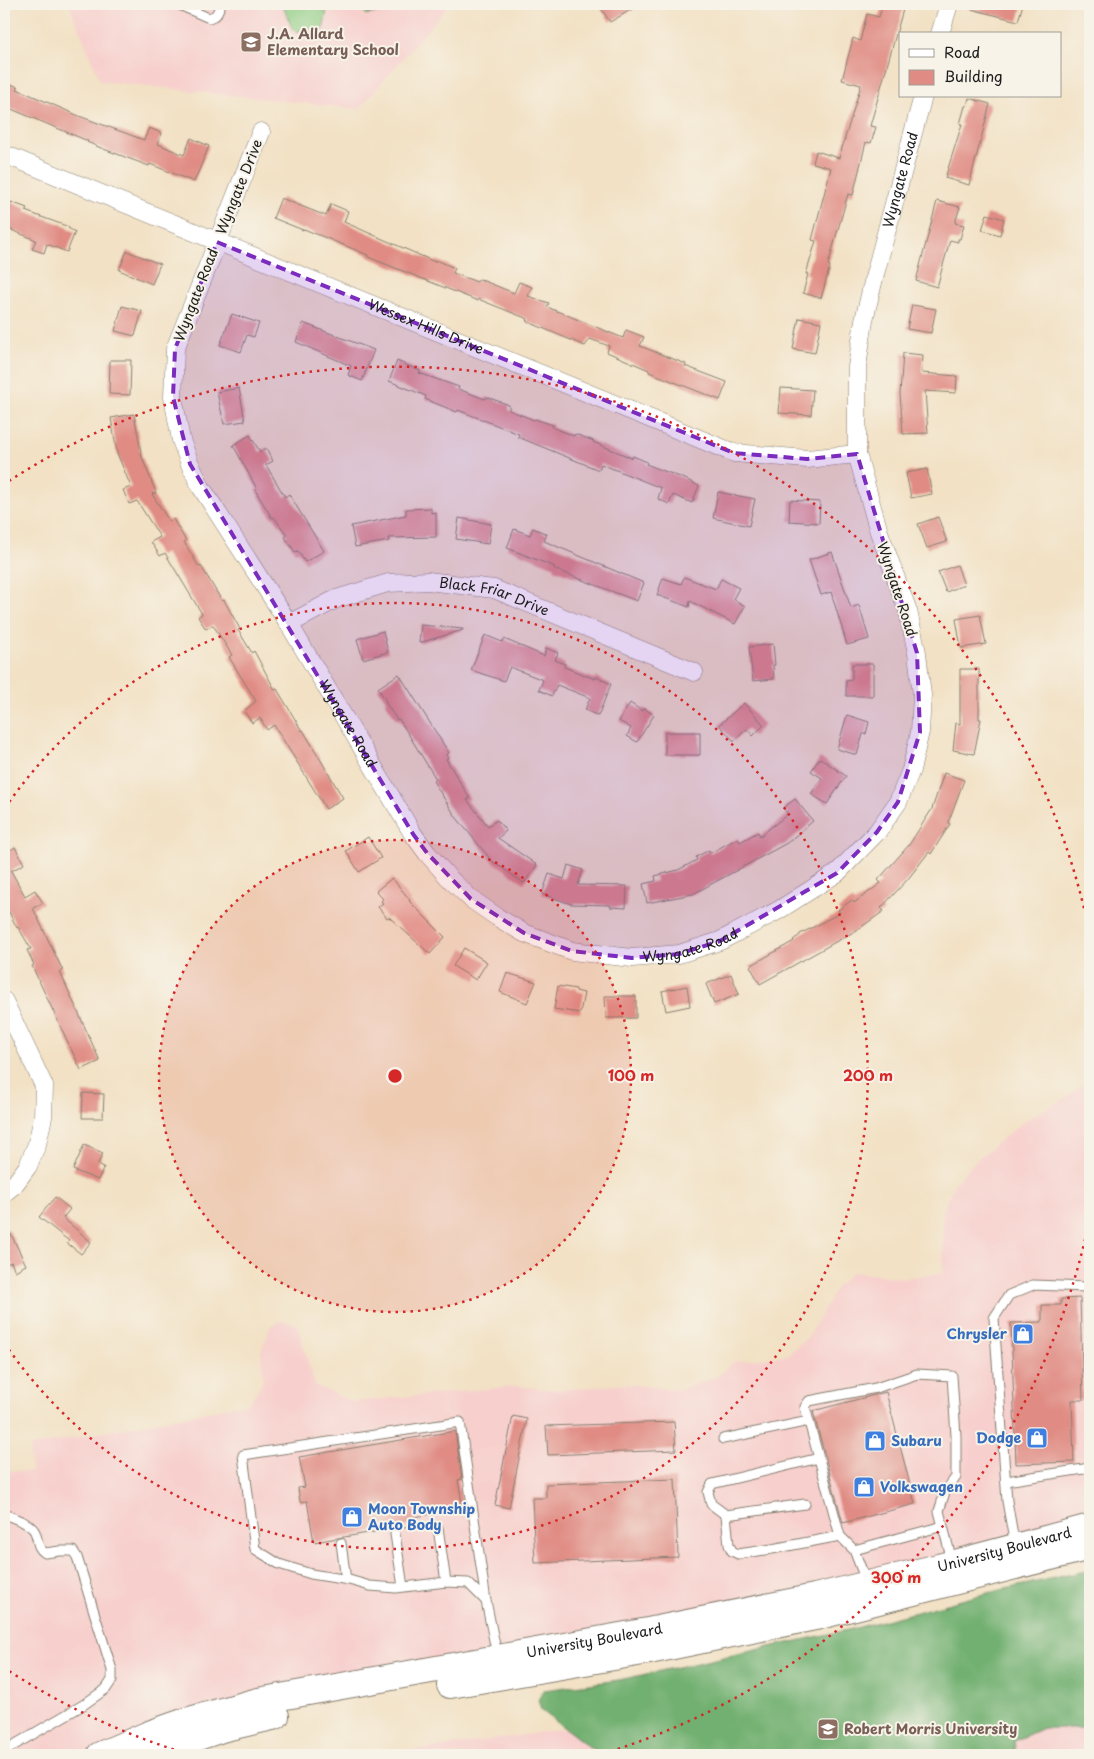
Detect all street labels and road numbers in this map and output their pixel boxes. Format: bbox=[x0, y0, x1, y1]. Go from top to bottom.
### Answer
street label: Wyngate Road bbox=[877, 129, 923, 230]
street label: Wyngate Drive bbox=[210, 136, 267, 238]
street label: Wyngate Road bbox=[168, 245, 223, 345]
street label: Wessex Hills Drive bbox=[365, 293, 487, 359]
street label: Wyngate Road bbox=[872, 539, 923, 639]
street label: Black Friar Drive bbox=[438, 571, 553, 621]
street label: Wyngate Road bbox=[314, 676, 382, 771]
street label: Wyngate Road bbox=[642, 922, 742, 967]
street label: University Boulevard bbox=[935, 1521, 1074, 1577]
street label: University Boulevard bbox=[525, 1617, 665, 1663]

